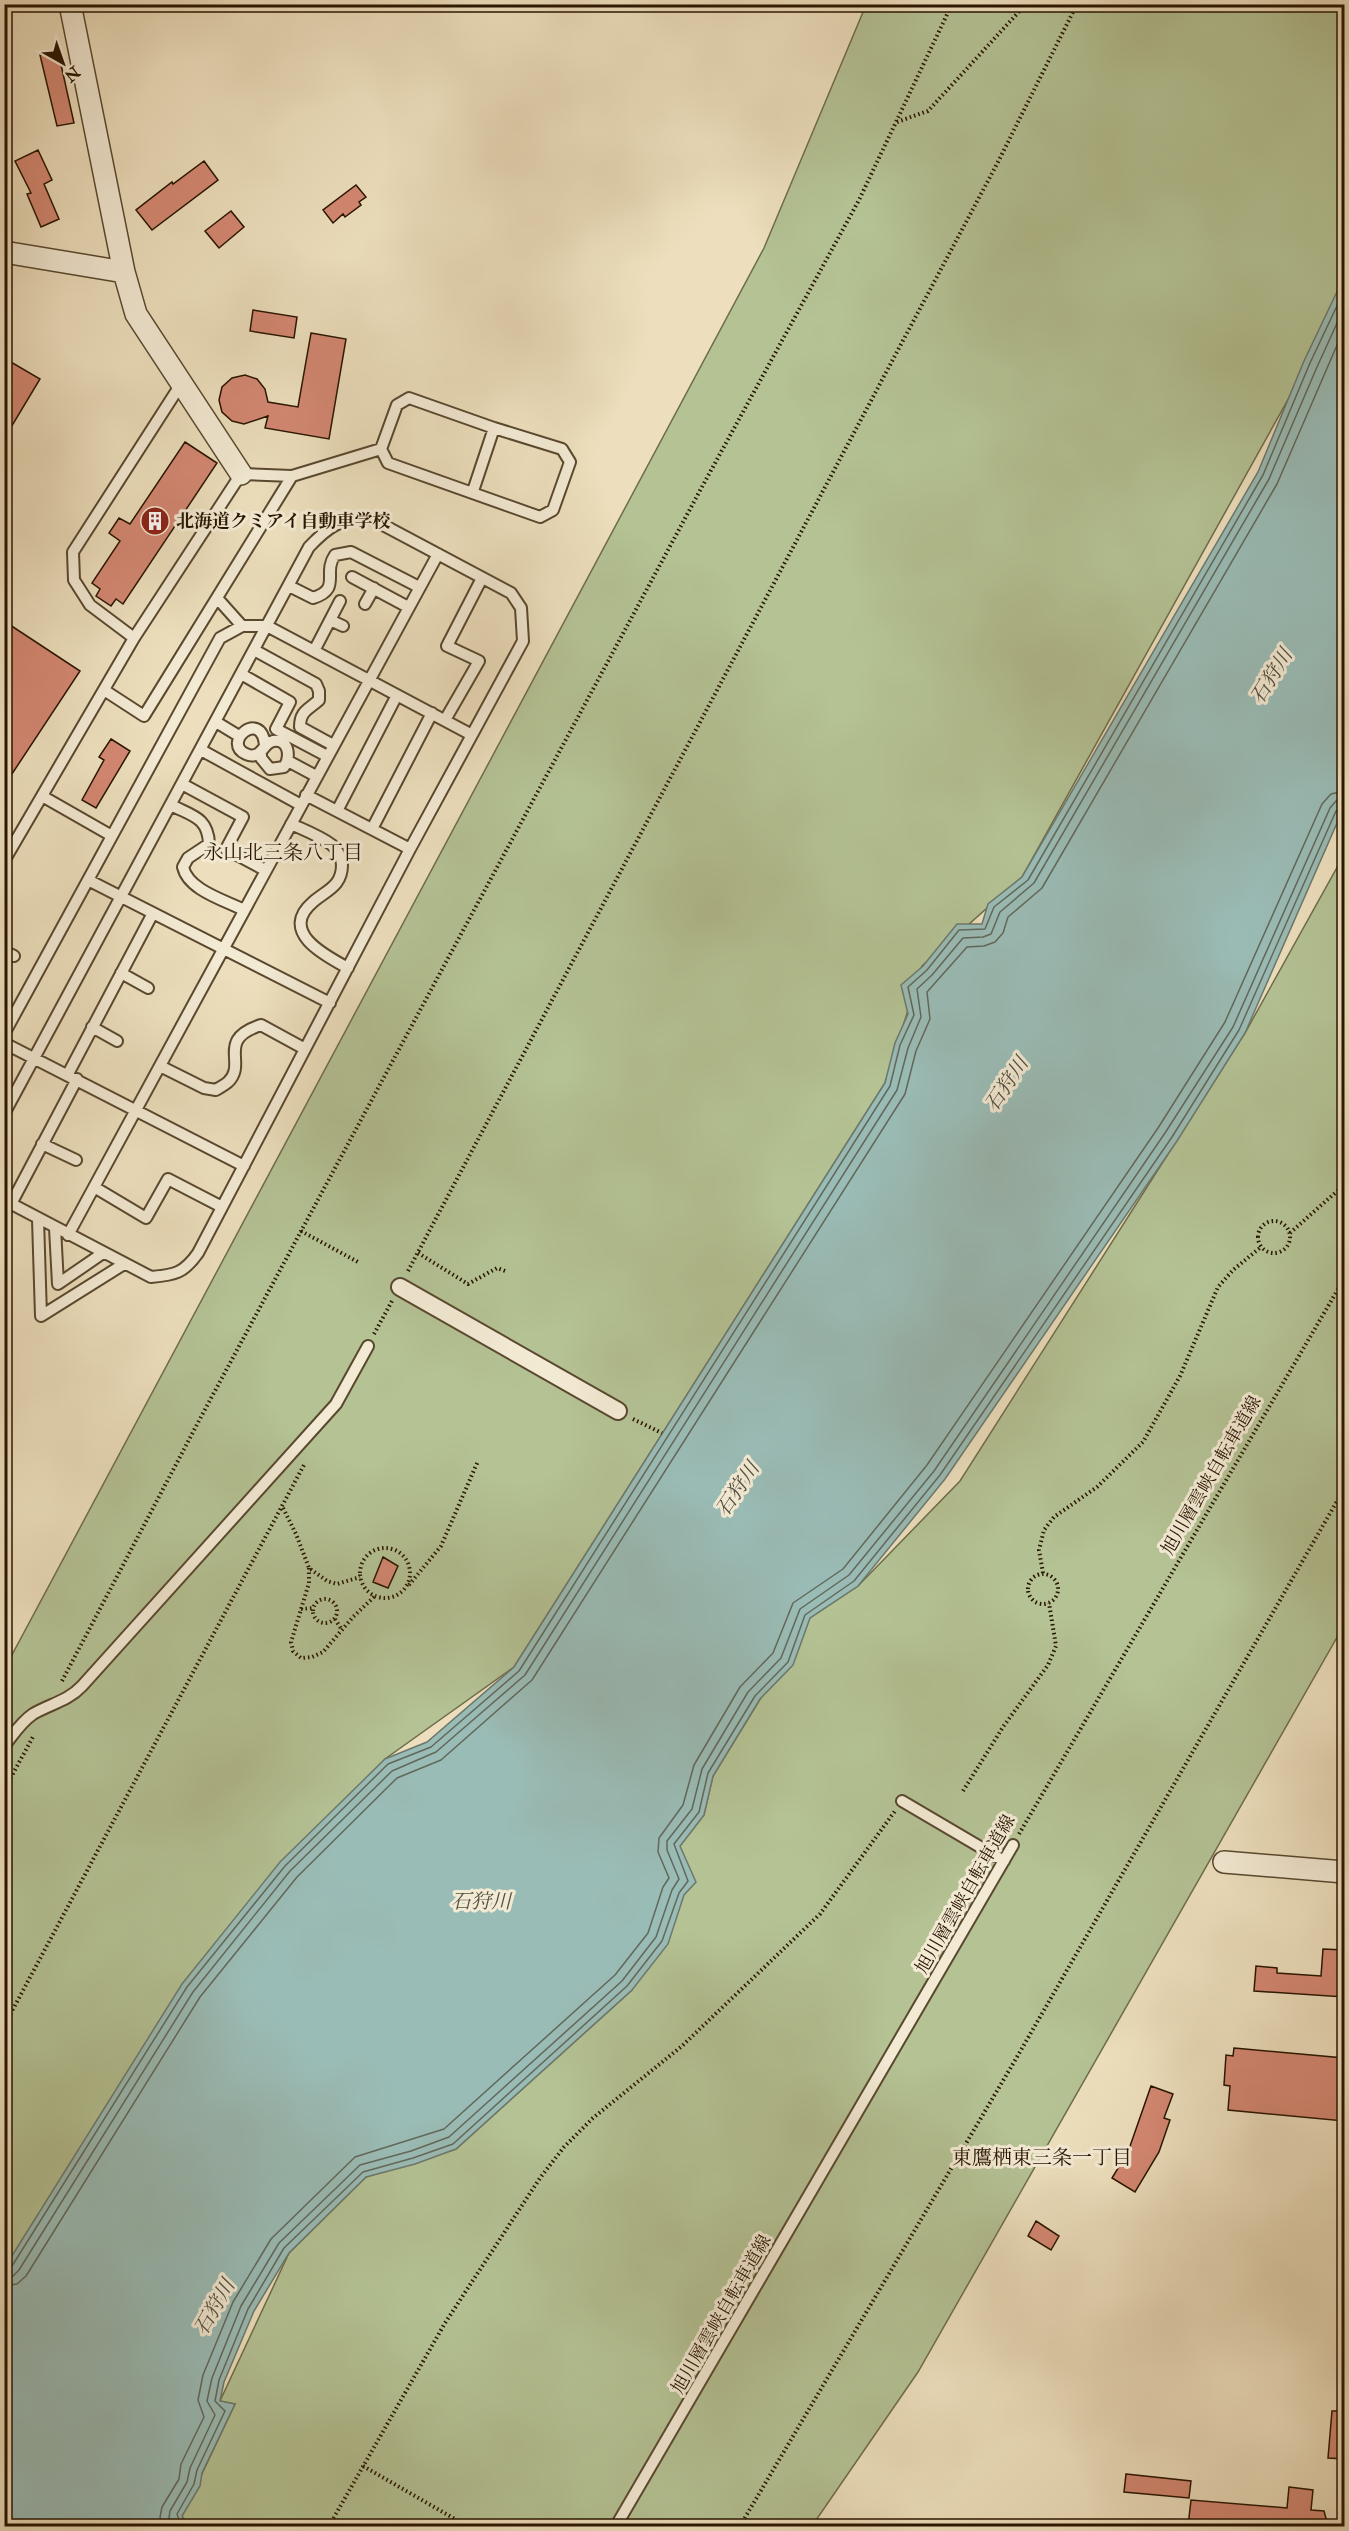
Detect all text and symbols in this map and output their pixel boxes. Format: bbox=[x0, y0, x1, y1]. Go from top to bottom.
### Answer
north arrow bbox=[33, 33, 93, 93]
text: N bbox=[60, 61, 85, 86]
building icon: 北海道クミアイ自動車学校 bbox=[139, 505, 171, 537]
place label: 北海道クミアイ自動車学校 bbox=[176, 510, 390, 533]
water label: 石狩川 bbox=[1245, 643, 1299, 708]
district label: 永山北三条八丁目 bbox=[203, 840, 363, 865]
water label: 石狩川 bbox=[979, 1051, 1035, 1116]
street label: 旭川層雲峡自転車道線 bbox=[1156, 1392, 1266, 1559]
water label: 石狩川 bbox=[710, 1456, 766, 1521]
street label: 旭川層雲峡自転車道線 bbox=[910, 1811, 1020, 1978]
water label: 石狩川 bbox=[451, 1889, 513, 1914]
district label: 東鷹栖東三条一丁目 bbox=[952, 2145, 1132, 2170]
street label: 旭川層雲峡自転車道線 bbox=[666, 2231, 776, 2398]
water label: 石狩川 bbox=[189, 2273, 241, 2339]

